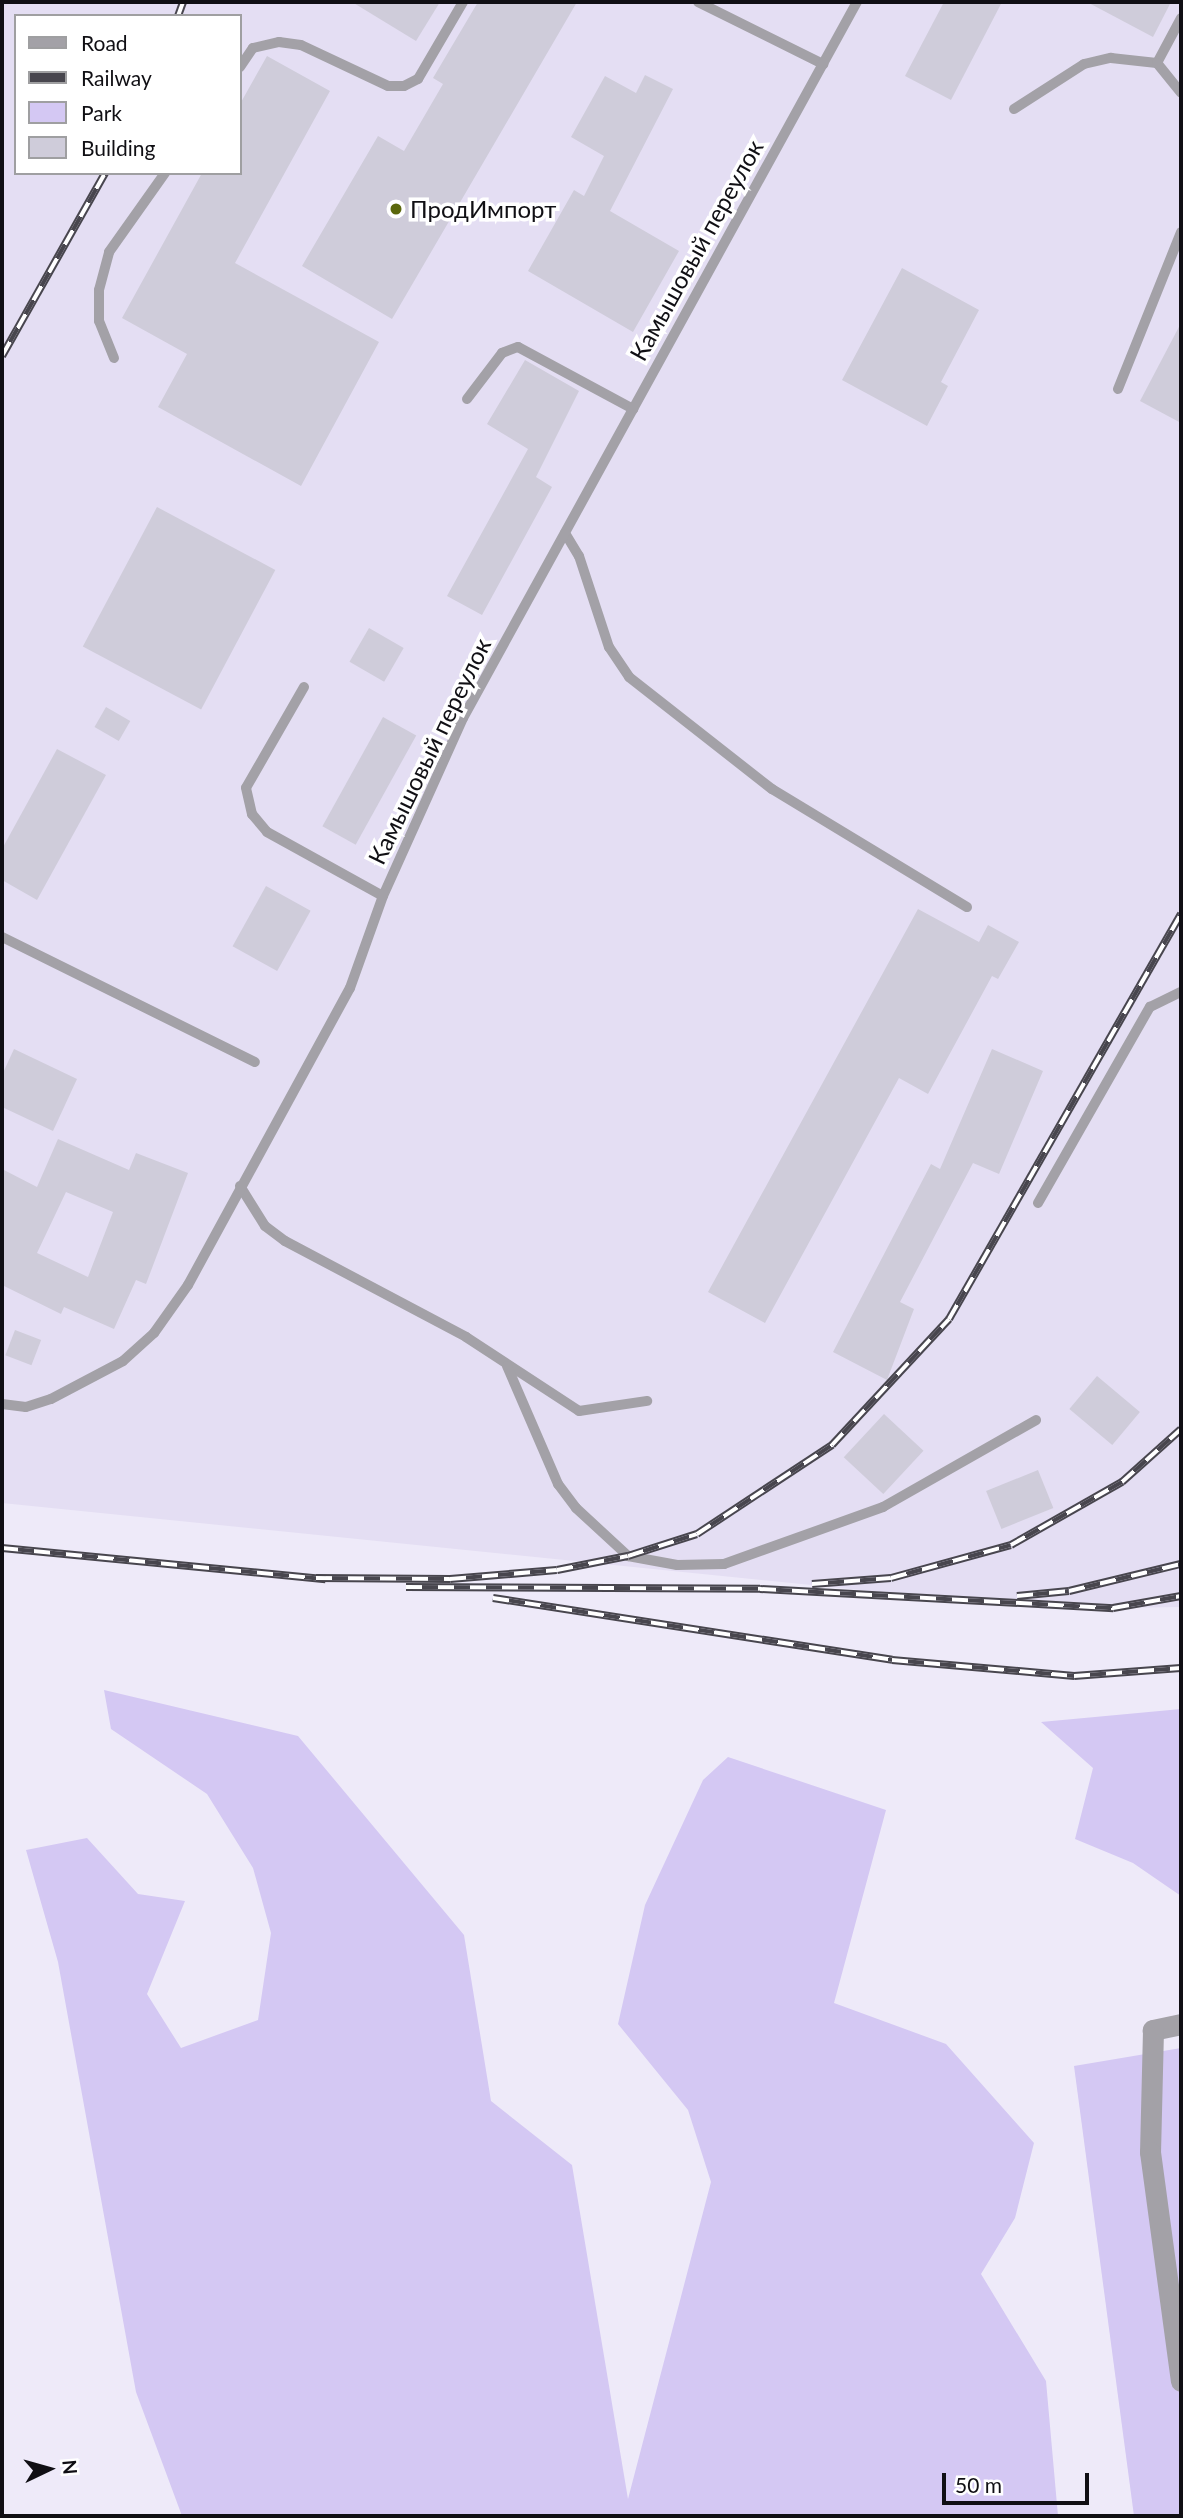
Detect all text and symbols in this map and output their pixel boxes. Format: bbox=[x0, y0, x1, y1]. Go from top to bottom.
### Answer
legend bbox=[14, 14, 242, 175]
text: Road bbox=[81, 30, 128, 55]
text: Railway bbox=[81, 65, 152, 90]
text: Park bbox=[81, 100, 122, 125]
text: Building bbox=[81, 135, 156, 160]
street label: Камышовый переулок bbox=[623, 135, 769, 365]
place label: ПродИмпорт bbox=[410, 195, 556, 223]
marker: ПродИмпорт bbox=[388, 201, 404, 217]
street label: Камышовый переулок bbox=[362, 633, 496, 869]
north arrow bbox=[14, 2434, 84, 2504]
scale bar bbox=[945, 2458, 1092, 2502]
text: N bbox=[58, 2459, 83, 2475]
text: 50 m bbox=[955, 2472, 1002, 2497]

